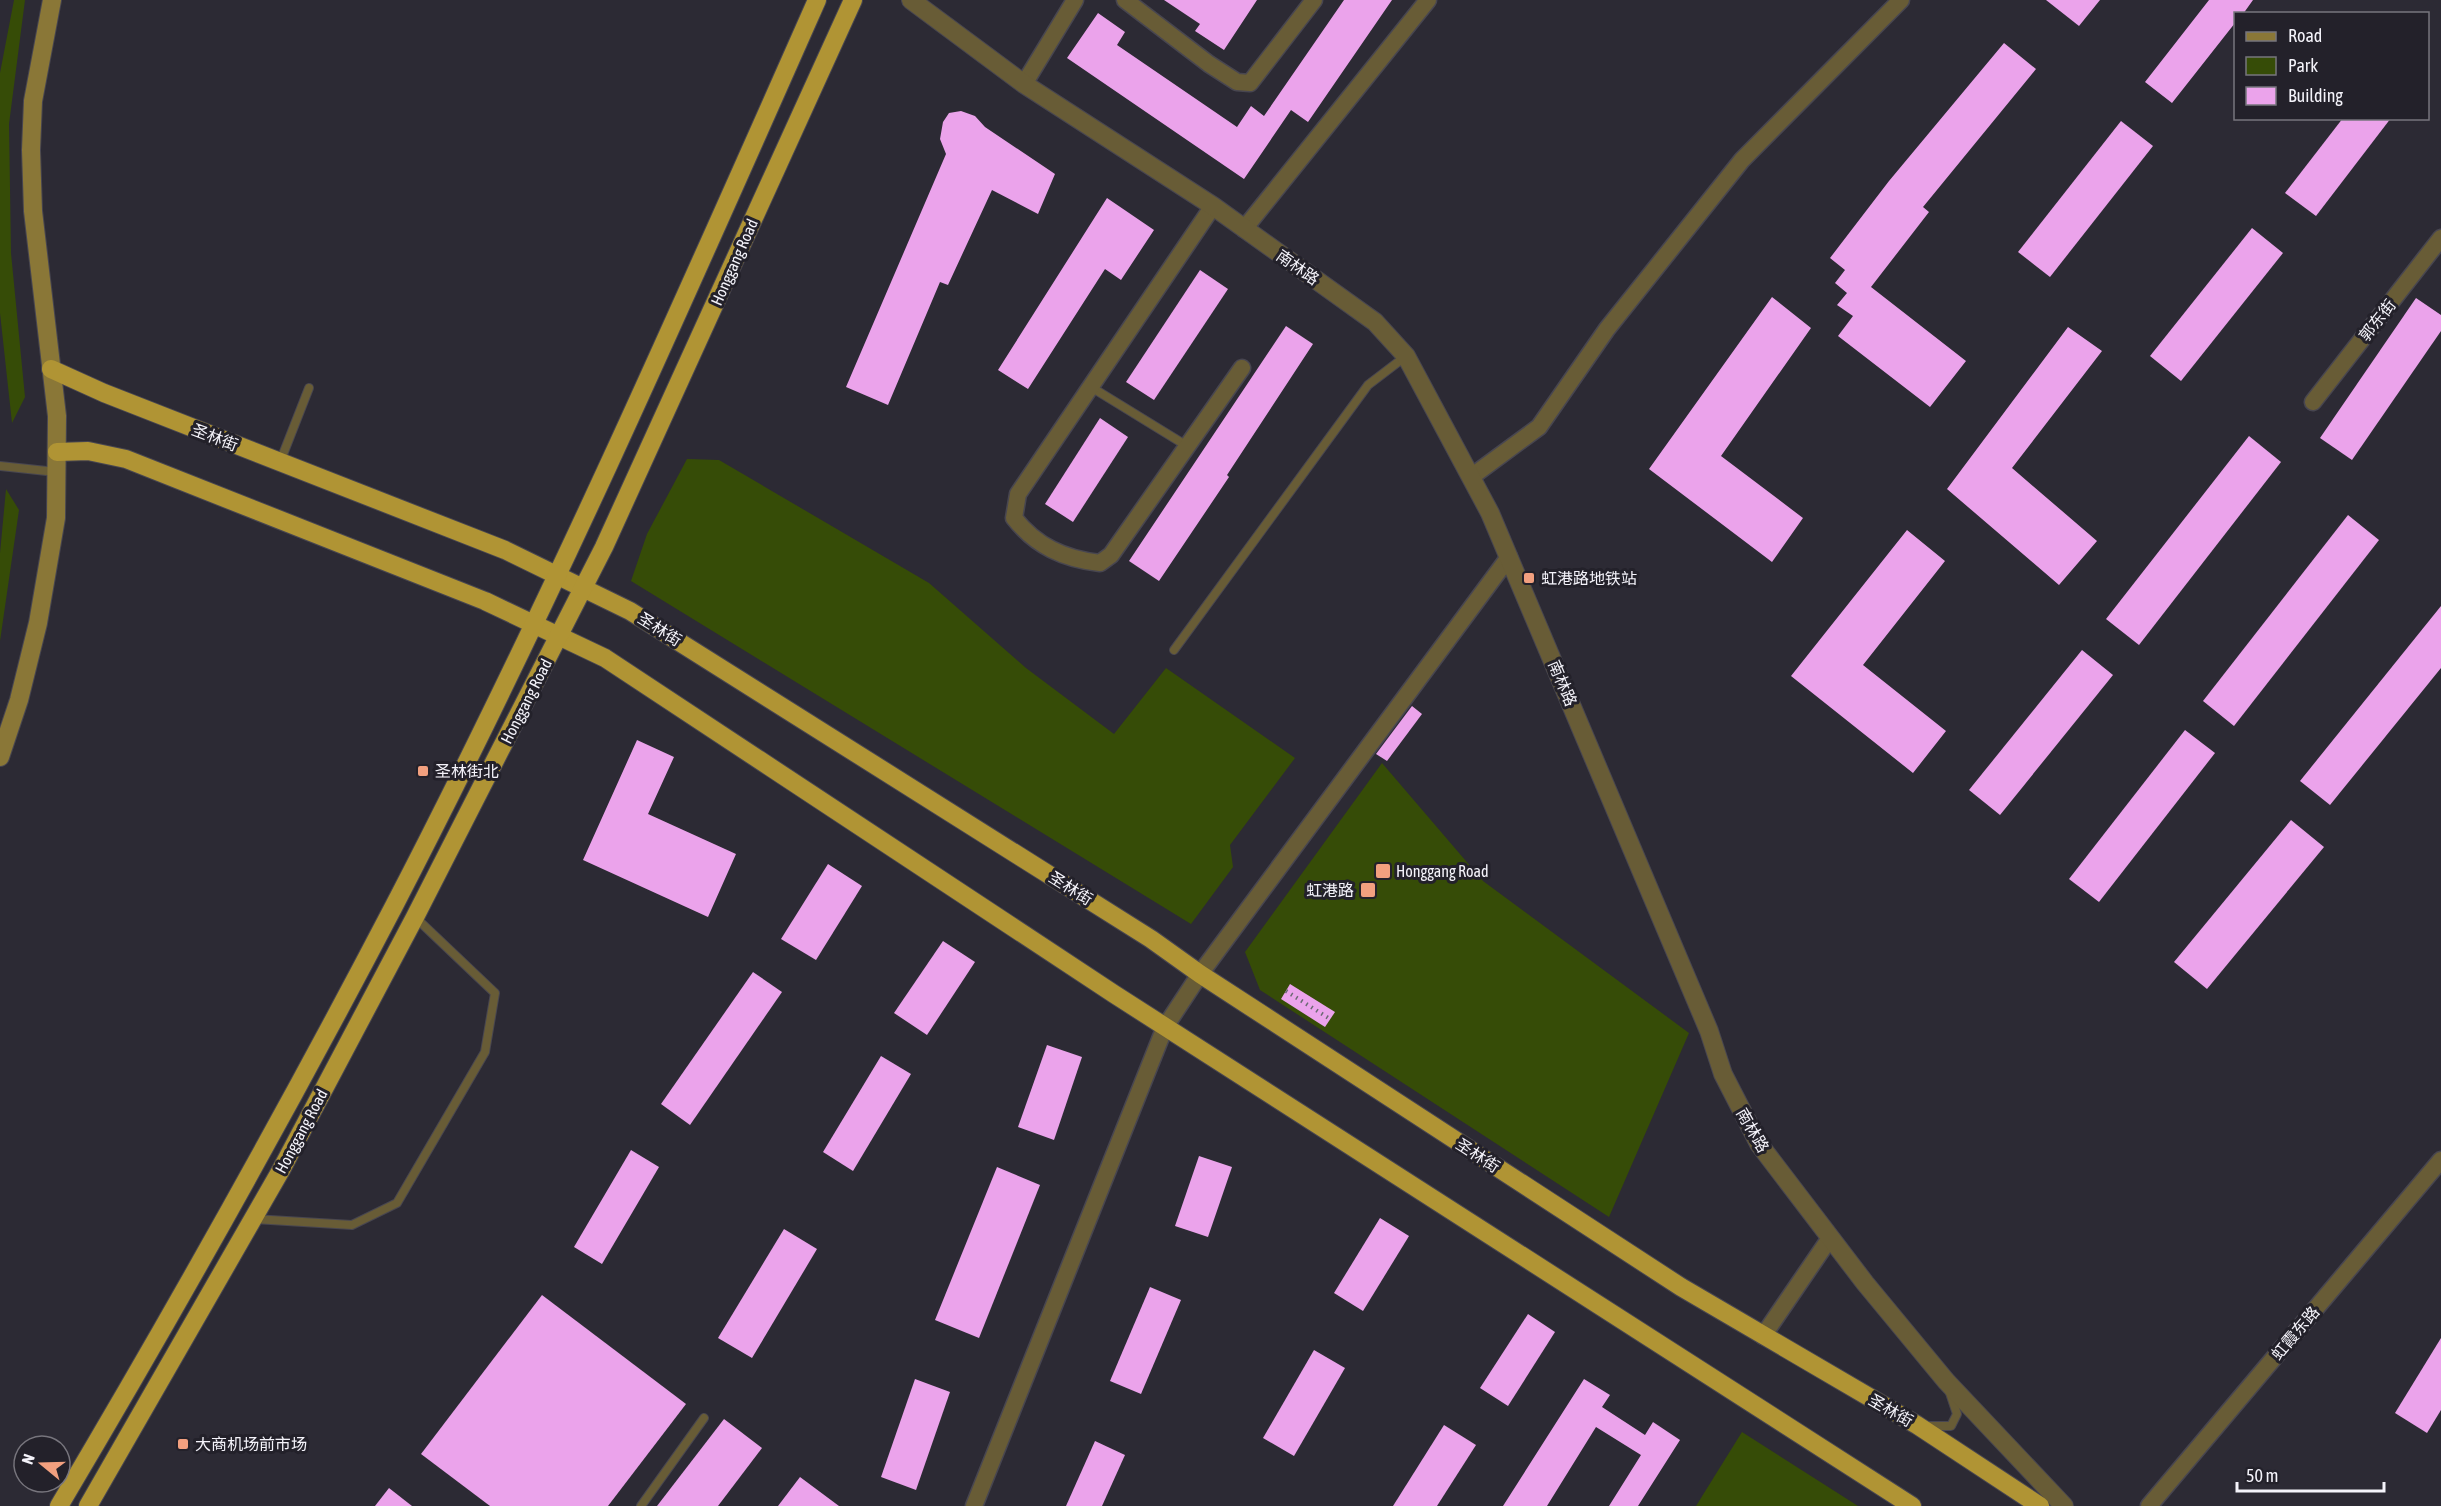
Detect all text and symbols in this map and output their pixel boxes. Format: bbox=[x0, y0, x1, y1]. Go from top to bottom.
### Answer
legend bbox=[2234, 12, 2429, 120]
text: Road bbox=[2288, 25, 2322, 46]
text: Park bbox=[2288, 55, 2318, 76]
text: Building bbox=[2288, 85, 2343, 106]
street label: Honggang Road bbox=[707, 216, 762, 308]
street label: 南林路 bbox=[1273, 246, 1323, 288]
street label: 郭东街 bbox=[2355, 296, 2399, 344]
street label: 圣林街 bbox=[189, 420, 241, 454]
place label: 虹港路地铁站 bbox=[1541, 569, 1637, 587]
marker: 虹港路地铁站 bbox=[1522, 571, 1536, 585]
street label: 圣林街 bbox=[635, 609, 685, 649]
street label: Honggang Road bbox=[497, 656, 556, 747]
street label: 南林路 bbox=[1545, 657, 1581, 709]
place label: 圣林街北 bbox=[435, 762, 499, 780]
marker: 圣林街北 bbox=[416, 764, 430, 778]
marker: Honggang Road bbox=[1374, 862, 1392, 880]
place label: Honggang Road bbox=[1396, 862, 1489, 881]
street label: 圣林街 bbox=[1046, 868, 1096, 908]
place label: 虹港路 bbox=[1306, 881, 1354, 899]
marker: 虹港路 bbox=[1359, 881, 1377, 899]
street label: Honggang Road bbox=[271, 1086, 332, 1177]
street label: 南林路 bbox=[1733, 1105, 1773, 1155]
street label: 圣林街 bbox=[1453, 1134, 1503, 1176]
street label: 虹霞东路 bbox=[2268, 1303, 2322, 1363]
street label: 圣林街 bbox=[1866, 1390, 1916, 1430]
north arrow bbox=[12, 1434, 72, 1494]
place label: 大商机场前市场 bbox=[195, 1435, 307, 1453]
marker: 大商机场前市场 bbox=[176, 1437, 190, 1451]
text: N bbox=[18, 1452, 38, 1467]
scale bar bbox=[2237, 1455, 2384, 1493]
text: 50 m bbox=[2246, 1465, 2278, 1486]

